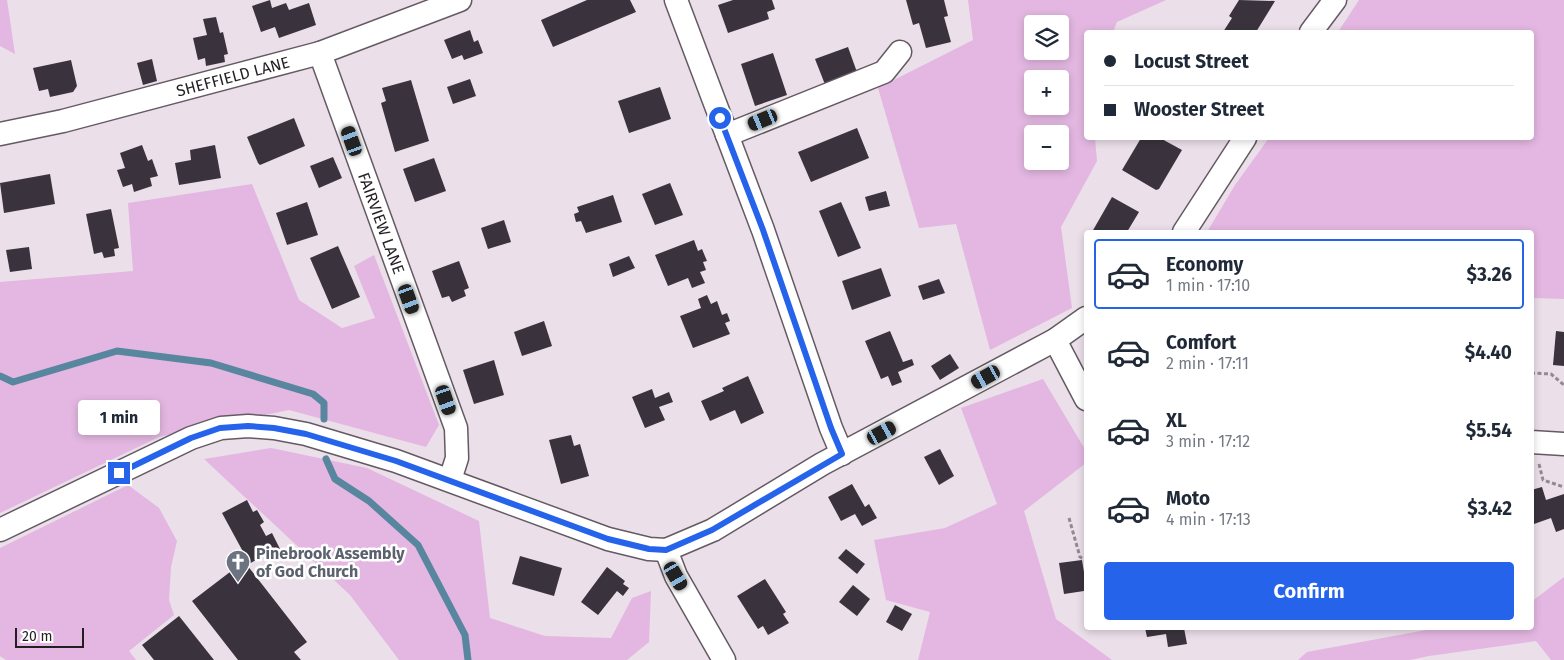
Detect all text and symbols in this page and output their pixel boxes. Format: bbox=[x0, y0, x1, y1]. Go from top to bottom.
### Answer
map controls bbox=[1024, 15, 1069, 170]
button: layers bbox=[1024, 15, 1069, 60]
text: Locust Street bbox=[1134, 50, 1249, 73]
street label: SHEFFIELD LANE bbox=[174, 52, 292, 101]
button: + bbox=[1024, 70, 1069, 115]
text: Wooster Street bbox=[1134, 98, 1264, 121]
route start bbox=[709, 107, 731, 129]
car bbox=[746, 107, 779, 133]
car bbox=[339, 124, 364, 158]
button: − bbox=[1024, 125, 1069, 170]
street label: FAIRVIEW LANE bbox=[354, 170, 408, 277]
icon: car bbox=[1106, 252, 1151, 297]
text: Economy bbox=[1166, 253, 1243, 276]
text: $3.26 bbox=[1467, 263, 1512, 286]
text: 1 min · 17:10 bbox=[1166, 276, 1250, 295]
car bbox=[396, 282, 421, 316]
icon: car bbox=[1106, 330, 1151, 375]
text: Comfort bbox=[1166, 331, 1236, 354]
text: $4.40 bbox=[1465, 341, 1512, 364]
text: 2 min · 17:11 bbox=[1166, 354, 1249, 373]
car bbox=[969, 363, 1002, 391]
car bbox=[434, 383, 457, 417]
callout: 1 min bbox=[78, 400, 160, 436]
text: 1 min bbox=[100, 408, 138, 427]
icon: car bbox=[1106, 408, 1151, 453]
text: XL bbox=[1166, 409, 1187, 432]
car bbox=[865, 419, 898, 447]
text: $5.54 bbox=[1466, 419, 1512, 442]
text: 3 min · 17:12 bbox=[1166, 432, 1250, 451]
route end bbox=[108, 462, 130, 484]
icon: car bbox=[1106, 486, 1151, 531]
text: Moto bbox=[1166, 487, 1210, 510]
text: $3.42 bbox=[1467, 497, 1512, 520]
text: 4 min · 17:13 bbox=[1166, 510, 1251, 529]
place label: Pinebrook Assembly of God Church bbox=[256, 544, 405, 581]
church icon: Pinebrook Assembly of God Church bbox=[225, 549, 251, 583]
car bbox=[662, 559, 689, 593]
button: Confirm bbox=[1104, 562, 1514, 620]
scale bar bbox=[15, 625, 84, 648]
text: 20 m bbox=[22, 628, 52, 645]

